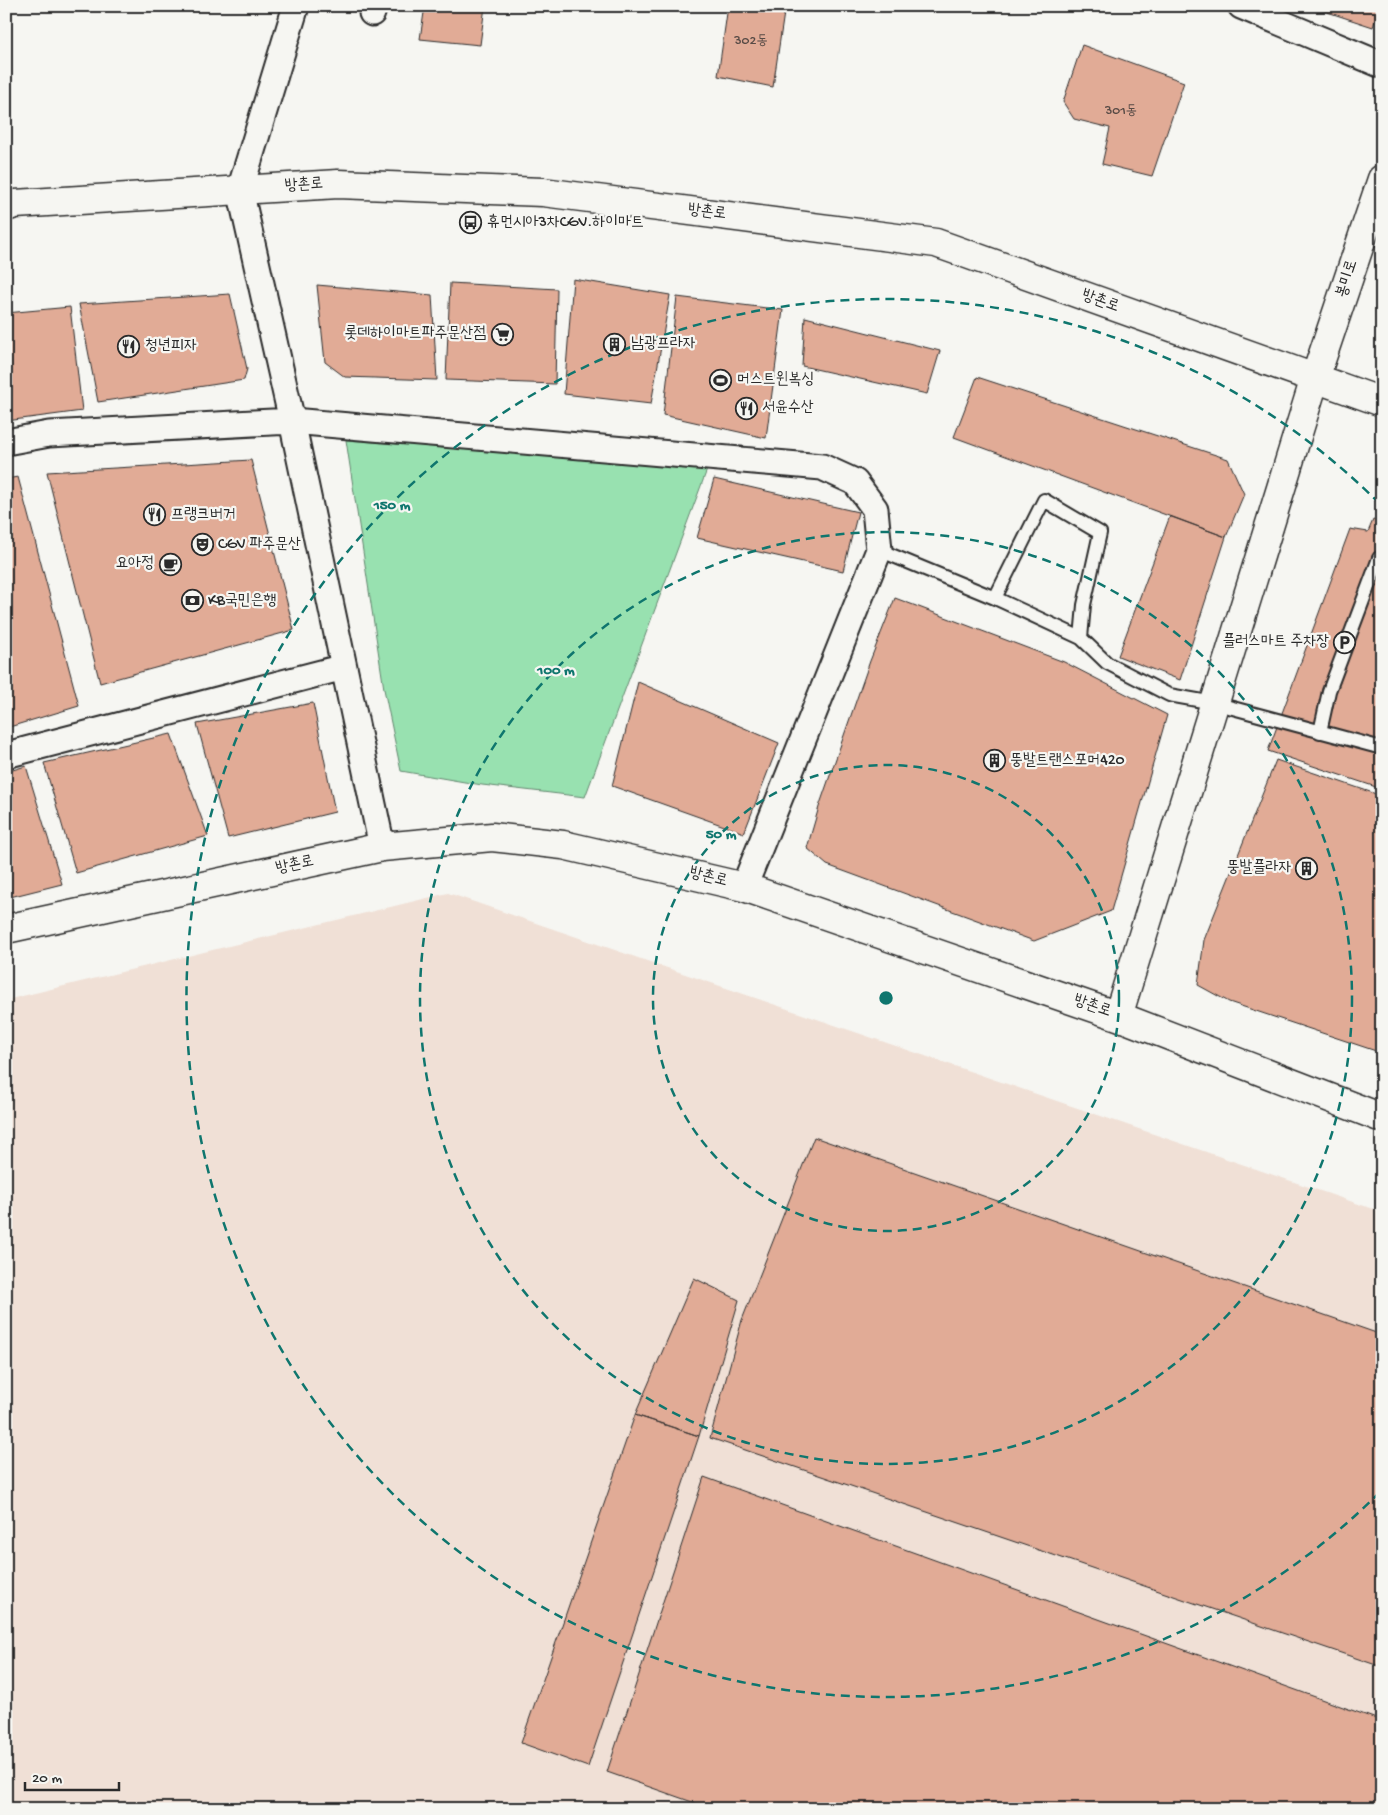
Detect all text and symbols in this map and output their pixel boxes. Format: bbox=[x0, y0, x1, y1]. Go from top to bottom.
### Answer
house number: 302동 bbox=[733, 33, 768, 50]
house number: 301동 bbox=[1104, 103, 1137, 120]
street label: 방촌로 bbox=[284, 174, 324, 197]
street label: 방촌로 bbox=[687, 200, 727, 225]
bus stop icon: 휴먼시아3차CGV.하이마트 bbox=[459, 211, 483, 235]
place label: 휴먼시아3차CGV.하이마트 bbox=[487, 213, 644, 233]
street label: 봉미로 bbox=[1333, 258, 1363, 300]
street label: 방촌로 bbox=[1079, 286, 1122, 318]
supermarket icon: 롯데하이마트파주문산점 bbox=[490, 322, 514, 346]
place label: 롯데하이마트파주문산점 bbox=[344, 324, 486, 344]
building icon: 남광프라자 bbox=[603, 332, 627, 356]
restaurant icon: 청년피자 bbox=[117, 334, 141, 358]
place label: 남광프라자 bbox=[631, 335, 696, 354]
place label: 청년피자 bbox=[145, 337, 197, 356]
sports icon: 머스트윈복싱 bbox=[709, 368, 733, 392]
place label: 머스트윈복싱 bbox=[737, 371, 814, 390]
restaurant icon: 서윤수산 bbox=[734, 396, 758, 420]
place label: 서윤수산 bbox=[762, 399, 814, 418]
text: 150 m bbox=[373, 497, 411, 515]
restaurant icon: 프랭크버거 bbox=[143, 503, 167, 527]
place label: 프랭크버거 bbox=[171, 506, 235, 525]
theatre icon: CGV 파주문산 bbox=[190, 533, 214, 557]
place label: CGV 파주문산 bbox=[218, 536, 301, 555]
cafe icon: 요아정 bbox=[158, 552, 182, 576]
place label: 요아정 bbox=[115, 555, 154, 574]
bank icon: KB국민은행 bbox=[180, 589, 204, 613]
place label: KB국민은행 bbox=[208, 592, 277, 611]
parking icon: 플러스마트 주차장 bbox=[1333, 630, 1357, 654]
place label: 플러스마트 주차장 bbox=[1222, 633, 1329, 652]
text: 100 m bbox=[536, 662, 575, 680]
building icon: 뚱발트랜스포머420 bbox=[982, 749, 1006, 773]
place label: 뚱발트랜스포머420 bbox=[1010, 752, 1125, 771]
text: 50 m bbox=[706, 826, 737, 844]
street label: 방촌로 bbox=[274, 852, 316, 879]
building icon: 뚱발플라자 bbox=[1295, 856, 1319, 880]
place label: 뚱발플라자 bbox=[1227, 859, 1291, 878]
street label: 방촌로 bbox=[687, 863, 729, 892]
centre of rings bbox=[877, 989, 895, 1007]
street label: 방촌로 bbox=[1071, 991, 1114, 1022]
scale bar bbox=[25, 1760, 119, 1792]
text: 20 m bbox=[32, 1770, 62, 1788]

